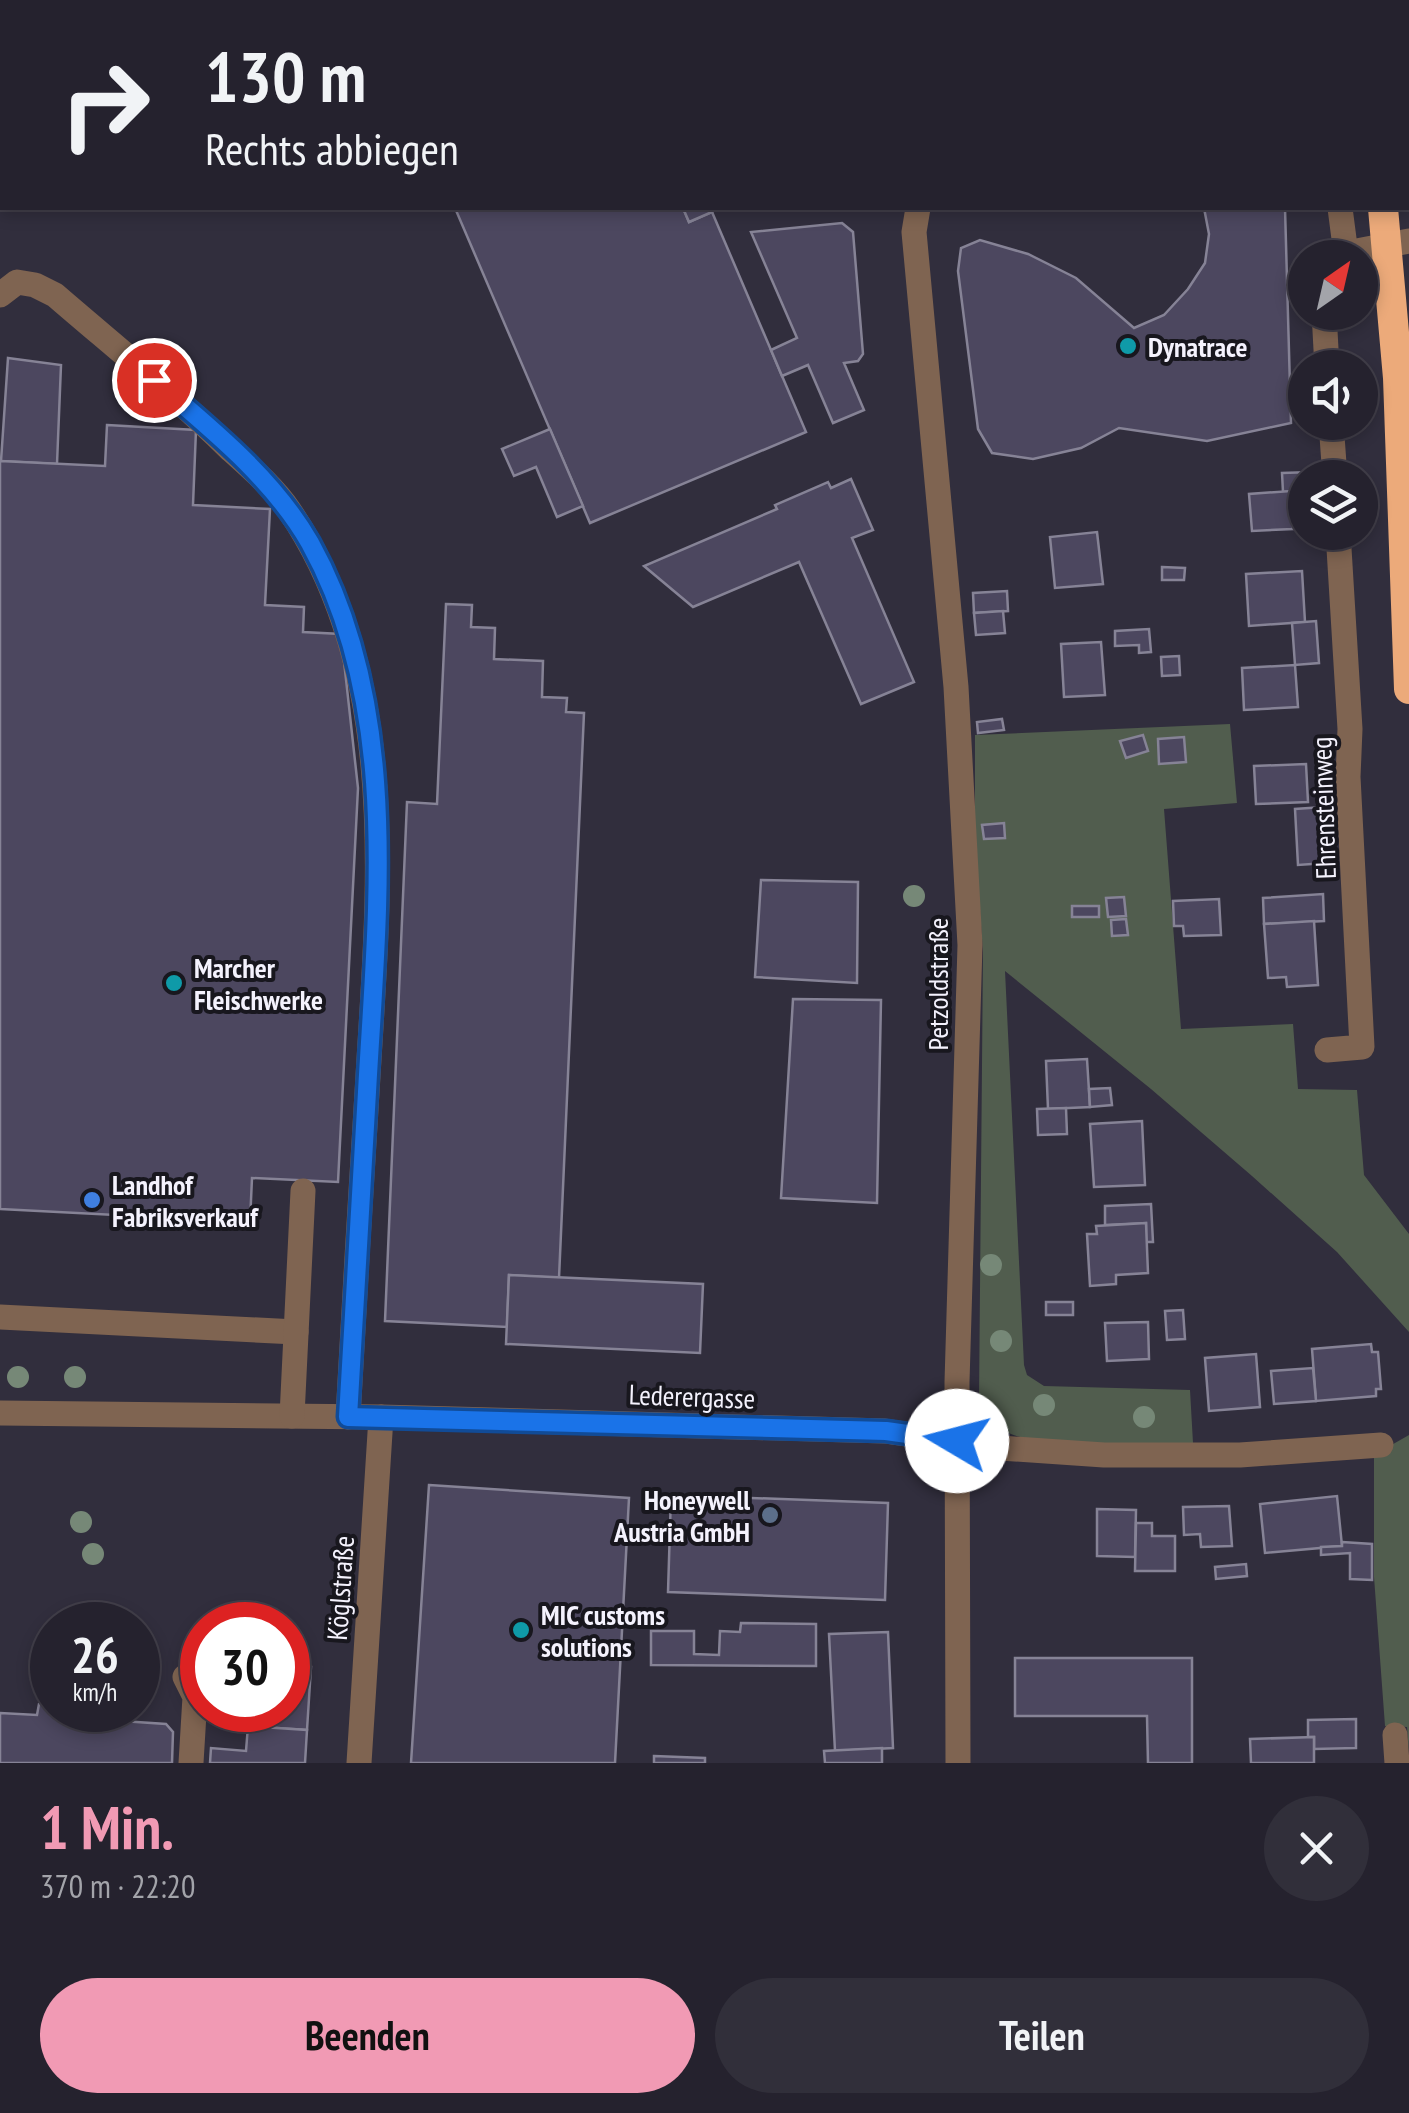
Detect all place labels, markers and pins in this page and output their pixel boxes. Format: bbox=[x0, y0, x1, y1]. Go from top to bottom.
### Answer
place label: Dynatrace bbox=[1148, 328, 1248, 365]
marker: Dynatrace bbox=[1117, 335, 1139, 357]
pin bbox=[112, 338, 197, 423]
place label: Marcher Fleischwerke bbox=[194, 949, 323, 1018]
marker: Marcher Fleischwerke bbox=[163, 972, 185, 994]
place label: Landhof Fabriksverkauf bbox=[112, 1166, 259, 1235]
marker: Landhof Fabriksverkauf bbox=[81, 1189, 103, 1211]
place label: Honeywell Austria GmbH bbox=[613, 1481, 750, 1550]
marker: Honeywell Austria GmbH bbox=[759, 1504, 781, 1526]
place label: MIC customs solutions bbox=[541, 1596, 665, 1665]
marker: MIC customs solutions bbox=[510, 1619, 532, 1641]

